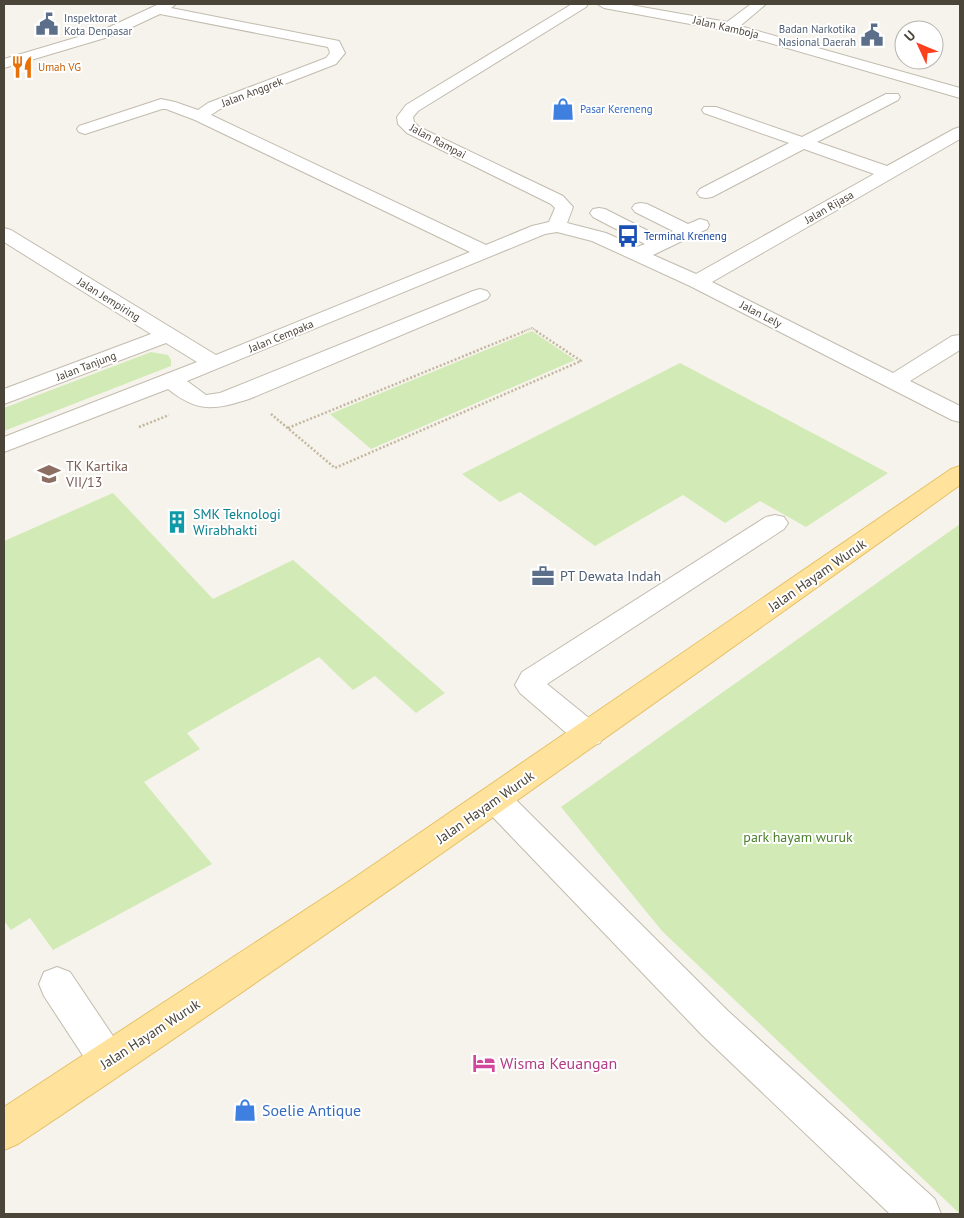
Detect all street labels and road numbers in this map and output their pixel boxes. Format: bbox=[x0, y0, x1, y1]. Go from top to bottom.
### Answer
street label: Jalan Kamboja bbox=[691, 12, 760, 41]
street label: Jalan Anggrek bbox=[218, 74, 285, 111]
street label: Jalan Rampai bbox=[407, 120, 468, 162]
street label: Jalan Rijasa bbox=[801, 187, 856, 227]
street label: Jalan Jempiring bbox=[74, 274, 143, 324]
street label: Jalan Lely bbox=[737, 297, 785, 331]
street label: Jalan Cempaka bbox=[246, 317, 316, 356]
street label: Jalan Tanjung bbox=[53, 348, 118, 384]
street label: Jalan Hayam Wuruk bbox=[764, 534, 870, 616]
street label: Jalan Hayam Wuruk bbox=[432, 766, 538, 848]
street label: Jalan Hayam Wuruk bbox=[96, 995, 204, 1074]

